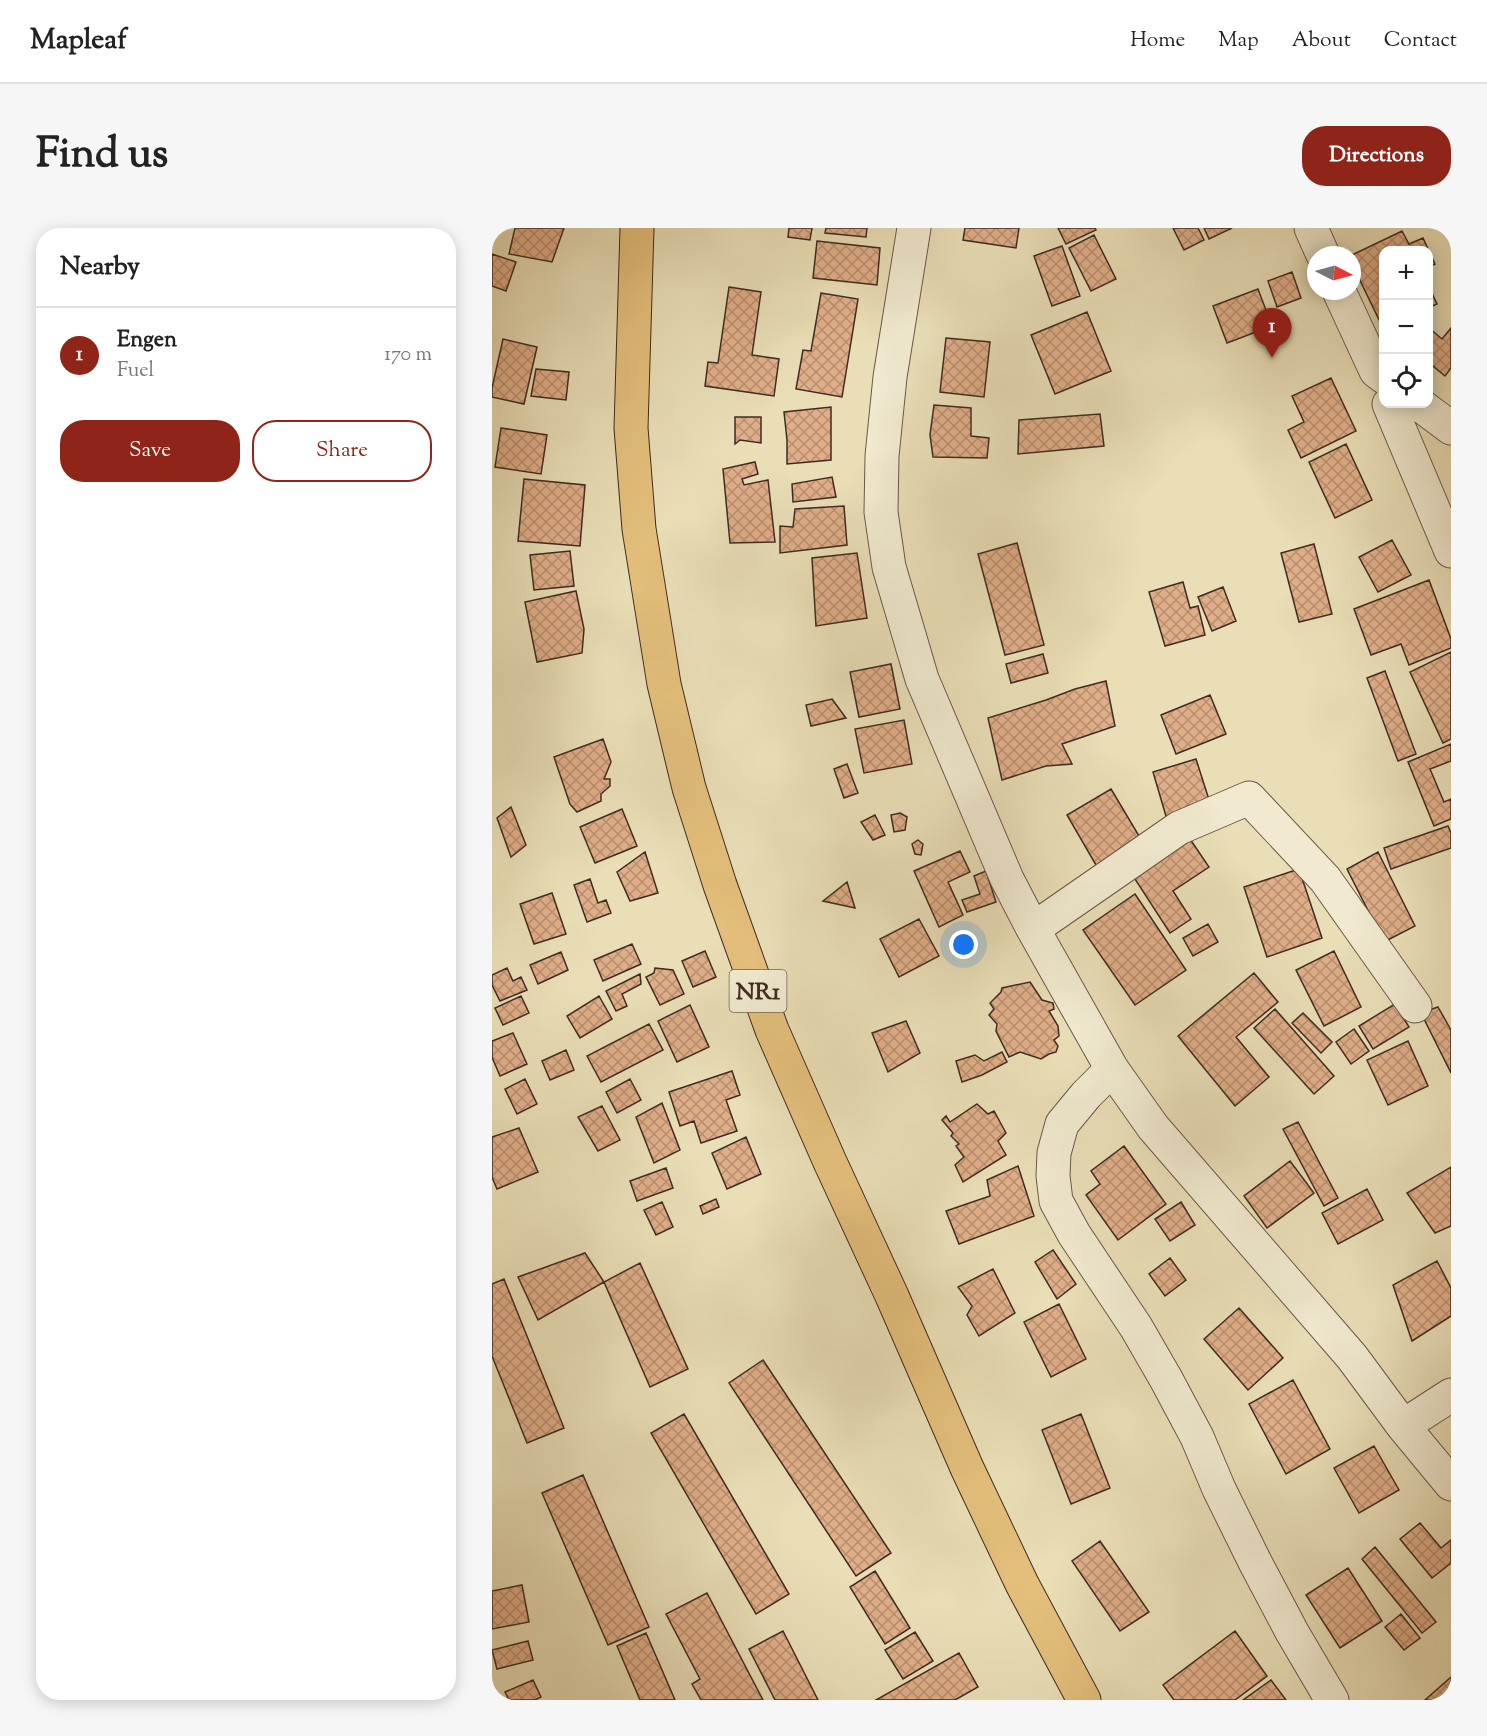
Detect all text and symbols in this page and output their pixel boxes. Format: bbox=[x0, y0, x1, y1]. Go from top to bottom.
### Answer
text: Mapleaf bbox=[30, 21, 127, 61]
text: Home bbox=[1130, 26, 1185, 56]
text: Map bbox=[1218, 26, 1259, 56]
text: About bbox=[1292, 26, 1351, 56]
text: Contact bbox=[1384, 26, 1457, 56]
text: Find us bbox=[36, 126, 168, 186]
button: Directions bbox=[1302, 126, 1451, 186]
north arrow bbox=[1307, 246, 1361, 300]
map controls bbox=[1379, 246, 1433, 408]
button: + bbox=[1379, 246, 1433, 300]
text: Nearby bbox=[60, 249, 140, 286]
button: − bbox=[1379, 300, 1433, 354]
pin: 1 bbox=[1252, 308, 1292, 358]
text: Engen bbox=[117, 325, 177, 357]
text: 1 bbox=[76, 341, 83, 370]
text: 170 m bbox=[384, 341, 432, 370]
button: locate bbox=[1379, 354, 1433, 408]
text: Fuel bbox=[117, 357, 154, 386]
button: Save bbox=[60, 420, 240, 482]
button: Share bbox=[252, 420, 432, 482]
your location bbox=[949, 930, 978, 959]
road number: NR1 bbox=[730, 970, 786, 1012]

